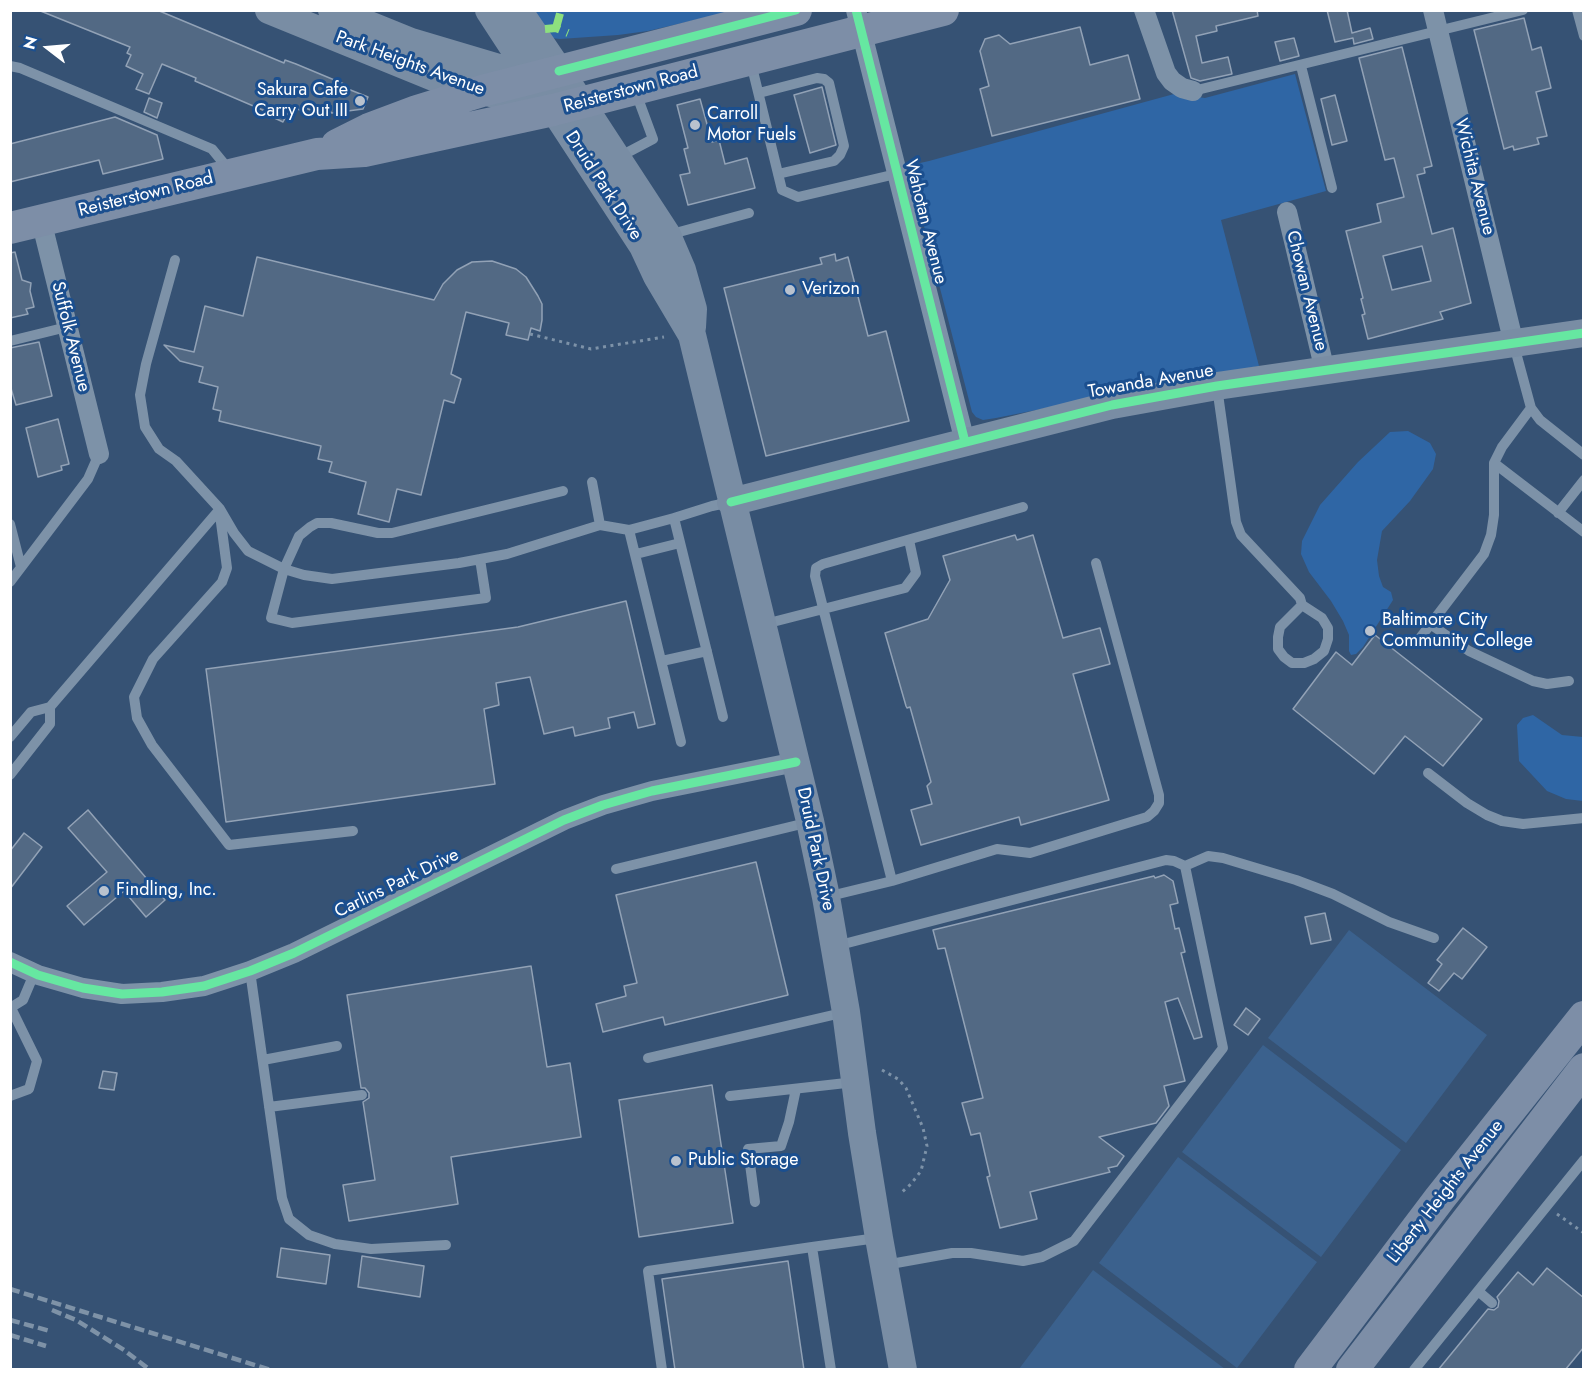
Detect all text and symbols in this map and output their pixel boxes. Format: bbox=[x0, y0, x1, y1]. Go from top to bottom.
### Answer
north arrow bbox=[18, 18, 78, 78]
street label: Park Heights Avenue bbox=[333, 27, 487, 101]
text: N bbox=[17, 34, 43, 52]
street label: Reisterstown Road bbox=[562, 62, 700, 118]
place label: Sakura Cafe Carry Out III bbox=[254, 80, 348, 122]
marker: Sakura Cafe Carry Out III bbox=[353, 94, 367, 108]
place label: Carroll Motor Fuels bbox=[707, 104, 796, 146]
street label: Wichita Avenue bbox=[1449, 116, 1499, 238]
marker: Carroll Motor Fuels bbox=[688, 118, 702, 132]
street label: Druid Park Drive bbox=[560, 127, 646, 245]
street label: Wahotan Avenue bbox=[899, 157, 951, 287]
street label: Reisterstown Road bbox=[76, 168, 216, 222]
street label: Chowan Avenue bbox=[1281, 229, 1331, 353]
place label: Verizon bbox=[802, 279, 860, 301]
street label: Suffolk Avenue bbox=[46, 280, 94, 394]
marker: Verizon bbox=[783, 283, 797, 297]
street label: Towanda Avenue bbox=[1087, 360, 1215, 404]
place label: Baltimore City Community College bbox=[1382, 610, 1533, 652]
marker: Baltimore City Community College bbox=[1363, 624, 1377, 638]
street label: Druid Park Drive bbox=[791, 785, 839, 913]
street label: Carlins Park Drive bbox=[331, 845, 463, 923]
place label: Findling, Inc. bbox=[116, 880, 217, 902]
marker: Findling, Inc. bbox=[97, 884, 111, 898]
street label: Liberty Heights Avenue bbox=[1383, 1116, 1509, 1268]
place label: Public Storage bbox=[688, 1150, 798, 1172]
marker: Public Storage bbox=[669, 1154, 683, 1168]

